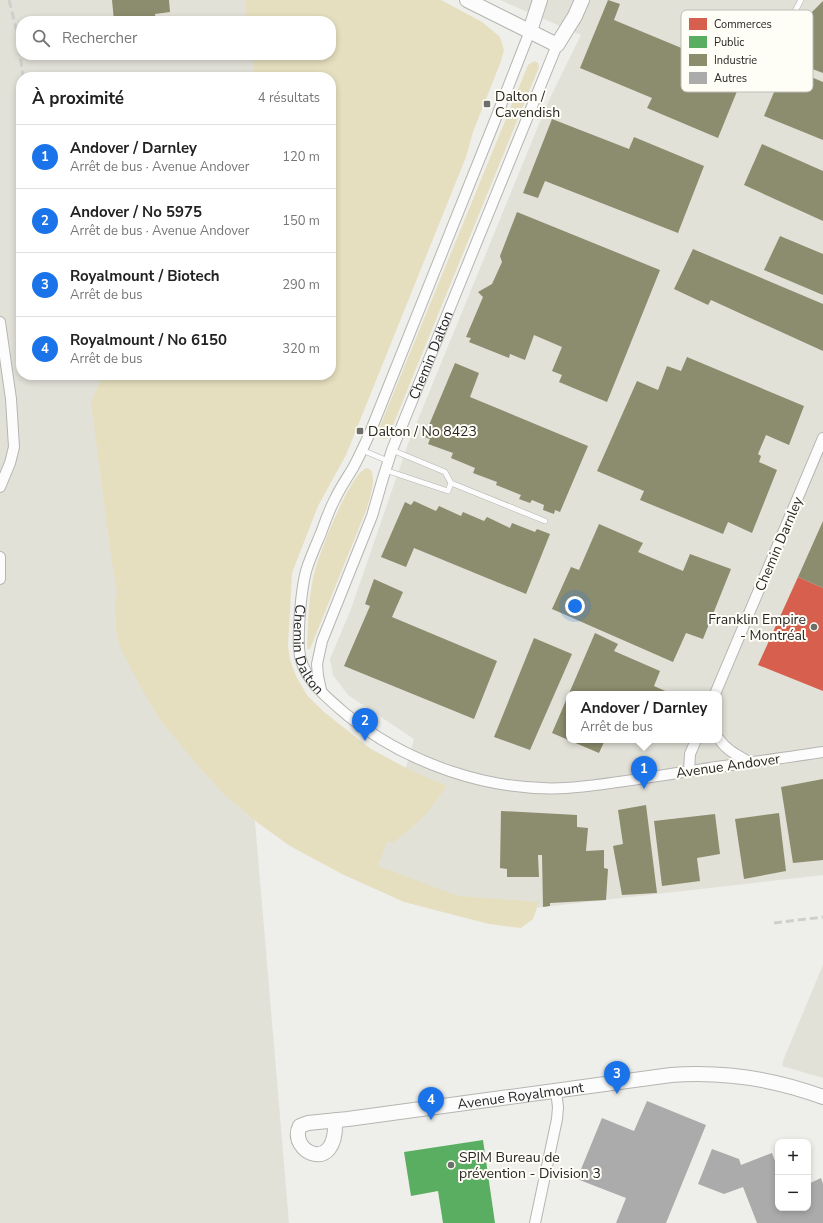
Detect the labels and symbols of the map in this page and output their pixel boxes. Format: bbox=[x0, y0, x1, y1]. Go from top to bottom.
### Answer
legend bbox=[681, 10, 813, 92]
text: Commerces bbox=[714, 17, 772, 32]
text: Public bbox=[714, 35, 744, 50]
text: Industrie bbox=[714, 53, 757, 68]
text: Autres bbox=[714, 71, 747, 86]
place label: Dalton / Cavendish bbox=[495, 87, 560, 122]
marker: Dalton / Cavendish bbox=[482, 99, 492, 109]
street label: Chemin Dalton bbox=[404, 308, 457, 402]
place label: Dalton / No 8423 bbox=[368, 422, 477, 441]
marker: Dalton / No 8423 bbox=[355, 426, 365, 436]
street label: Chemin Darnley bbox=[751, 493, 808, 594]
your location bbox=[565, 596, 585, 616]
street label: Chemin Dalton bbox=[289, 604, 328, 698]
place label: Franklin Empire - Montréal bbox=[708, 610, 807, 645]
marker: Franklin Empire - Montréal bbox=[809, 622, 819, 632]
pin: 2 bbox=[352, 708, 378, 741]
street label: Avenue Andover bbox=[675, 749, 781, 783]
pin: 1 bbox=[631, 756, 657, 789]
pin: 3 bbox=[604, 1061, 630, 1094]
street label: Avenue Royalmount bbox=[456, 1077, 585, 1114]
pin: 4 bbox=[418, 1087, 444, 1120]
place label: SPIM Bureau de prévention - Division 3 bbox=[459, 1148, 601, 1183]
marker: SPIM Bureau de prévention - Division 3 bbox=[446, 1160, 456, 1170]

